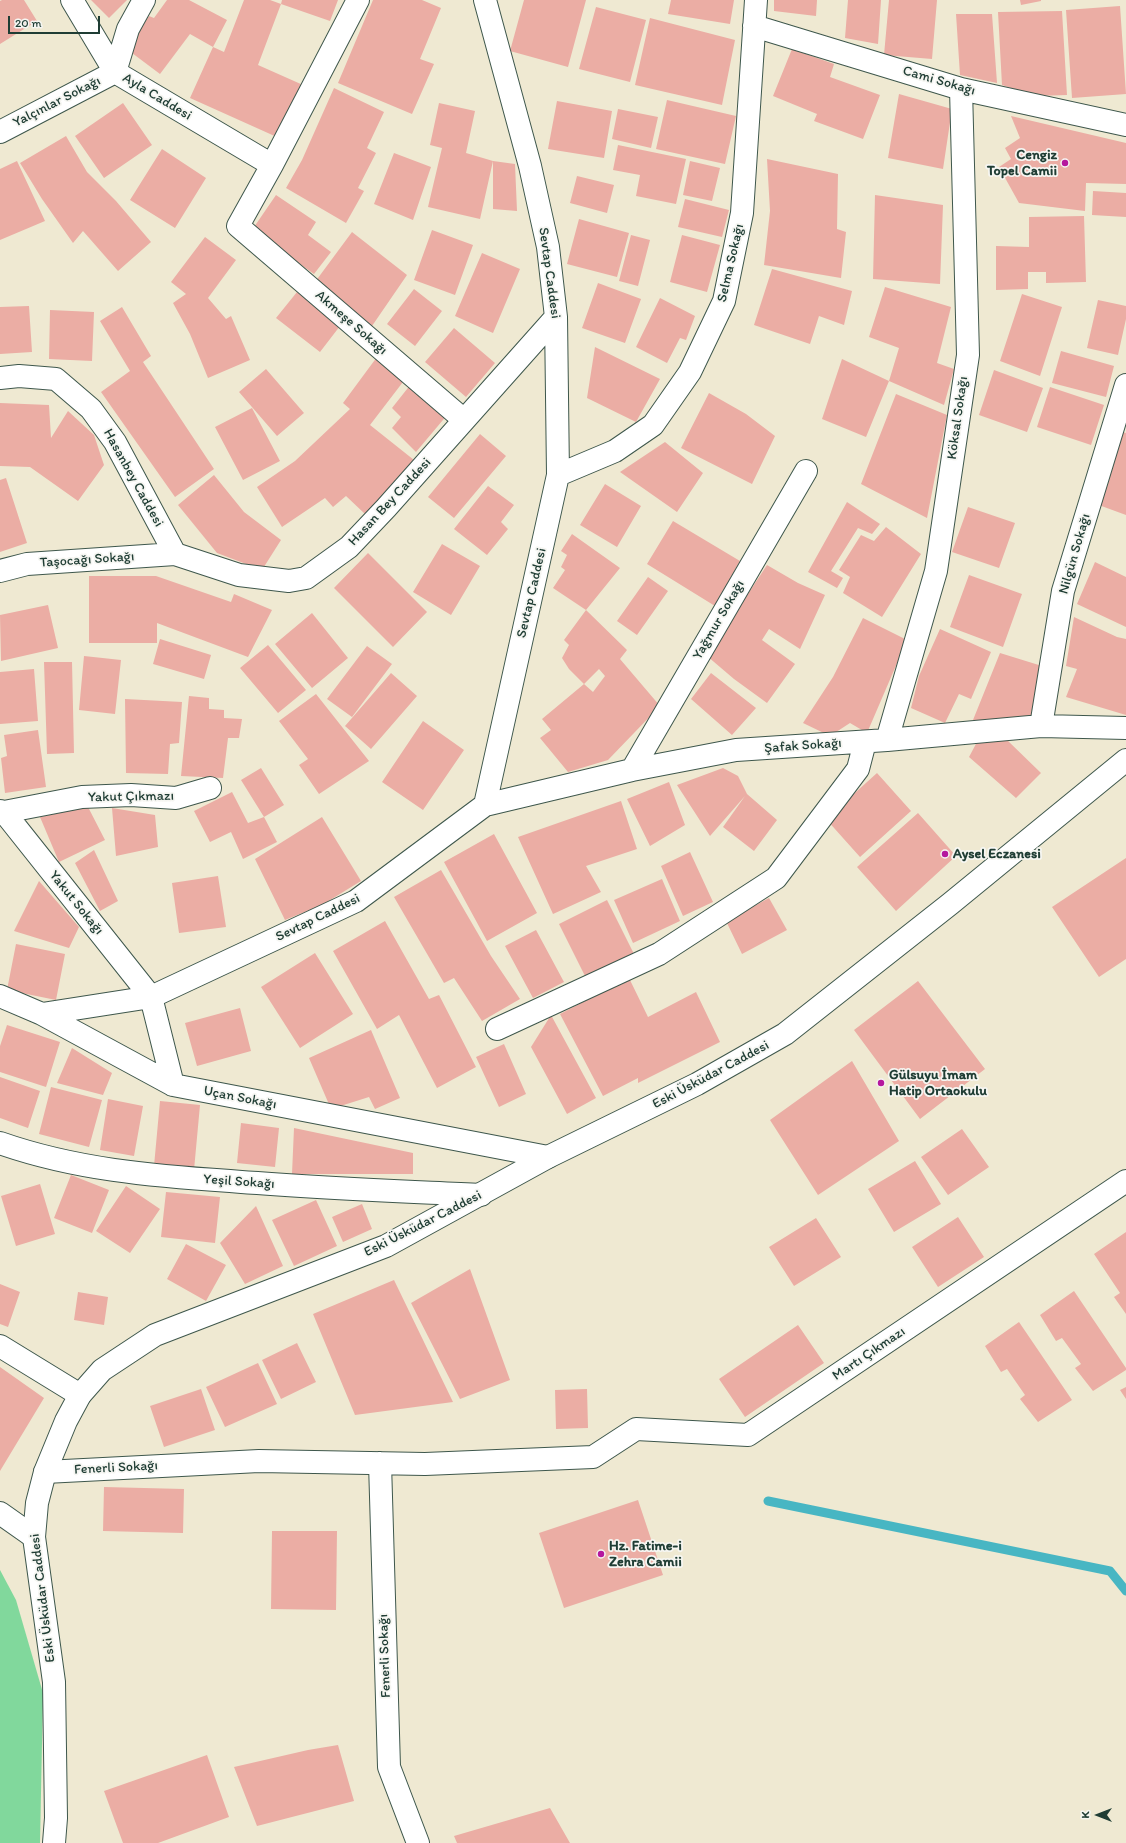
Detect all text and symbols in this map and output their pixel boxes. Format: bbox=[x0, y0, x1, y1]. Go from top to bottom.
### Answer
scale bar bbox=[10, 8, 102, 34]
text: 20 m bbox=[15, 16, 42, 30]
street label: Cami Sokağı bbox=[901, 63, 977, 99]
street label: Ayla Caddesi bbox=[119, 70, 195, 124]
street label: Yalçınlar Sokağı bbox=[10, 73, 104, 131]
place label: Cengiz Topel Camii bbox=[987, 147, 1057, 180]
marker: Cengiz Topel Camii bbox=[1060, 158, 1070, 168]
street label: Selma Sokağı bbox=[714, 222, 748, 304]
street label: Sevtap Caddesi bbox=[534, 226, 564, 320]
street label: Akmeşe Sokağı bbox=[311, 287, 391, 359]
street label: Köksal Sokağı bbox=[944, 375, 972, 461]
street label: Hasanbey Caddesi bbox=[99, 426, 167, 530]
street label: Hasan Bey Caddesi bbox=[345, 455, 435, 549]
street label: Nilgün Sokağı bbox=[1056, 512, 1094, 596]
street label: Sevtap Caddesi bbox=[513, 546, 551, 640]
street label: Taşocağı Sokağı bbox=[39, 548, 135, 572]
street label: Yağmur Sokağı bbox=[689, 577, 749, 663]
street label: Şafak Sokağı bbox=[764, 735, 842, 757]
street label: Yakut Çıkmazı bbox=[88, 788, 174, 806]
place label: Aysel Eczanesi bbox=[953, 846, 1041, 862]
marker: Aysel Eczanesi bbox=[940, 849, 950, 859]
street label: Yakut Sokağı bbox=[45, 868, 107, 938]
street label: Sevtap Caddesi bbox=[273, 890, 363, 946]
street label: Eski Üsküdar Caddesi bbox=[650, 1037, 772, 1113]
place label: Gülsuyu İmam Hatip Ortaokulu bbox=[889, 1067, 987, 1100]
marker: Gülsuyu İmam Hatip Ortaokulu bbox=[876, 1078, 886, 1088]
street label: Uçan Sokağı bbox=[202, 1083, 278, 1113]
street label: Yeşil Sokağı bbox=[203, 1171, 275, 1193]
street label: Eski Üsküdar Caddesi bbox=[361, 1187, 485, 1261]
street label: Martı Çıkmazı bbox=[829, 1323, 909, 1385]
street label: Fenerli Sokağı bbox=[74, 1457, 158, 1479]
street label: Eski Üsküdar Caddesi bbox=[27, 1533, 59, 1663]
place label: Hz. Fatime-i Zehra Camii bbox=[609, 1538, 682, 1570]
marker: Hz. Fatime-i Zehra Camii bbox=[596, 1549, 606, 1559]
street label: Fenerli Sokağı bbox=[375, 1614, 395, 1698]
north arrow bbox=[1078, 1795, 1118, 1835]
text: K bbox=[1079, 1811, 1092, 1819]

